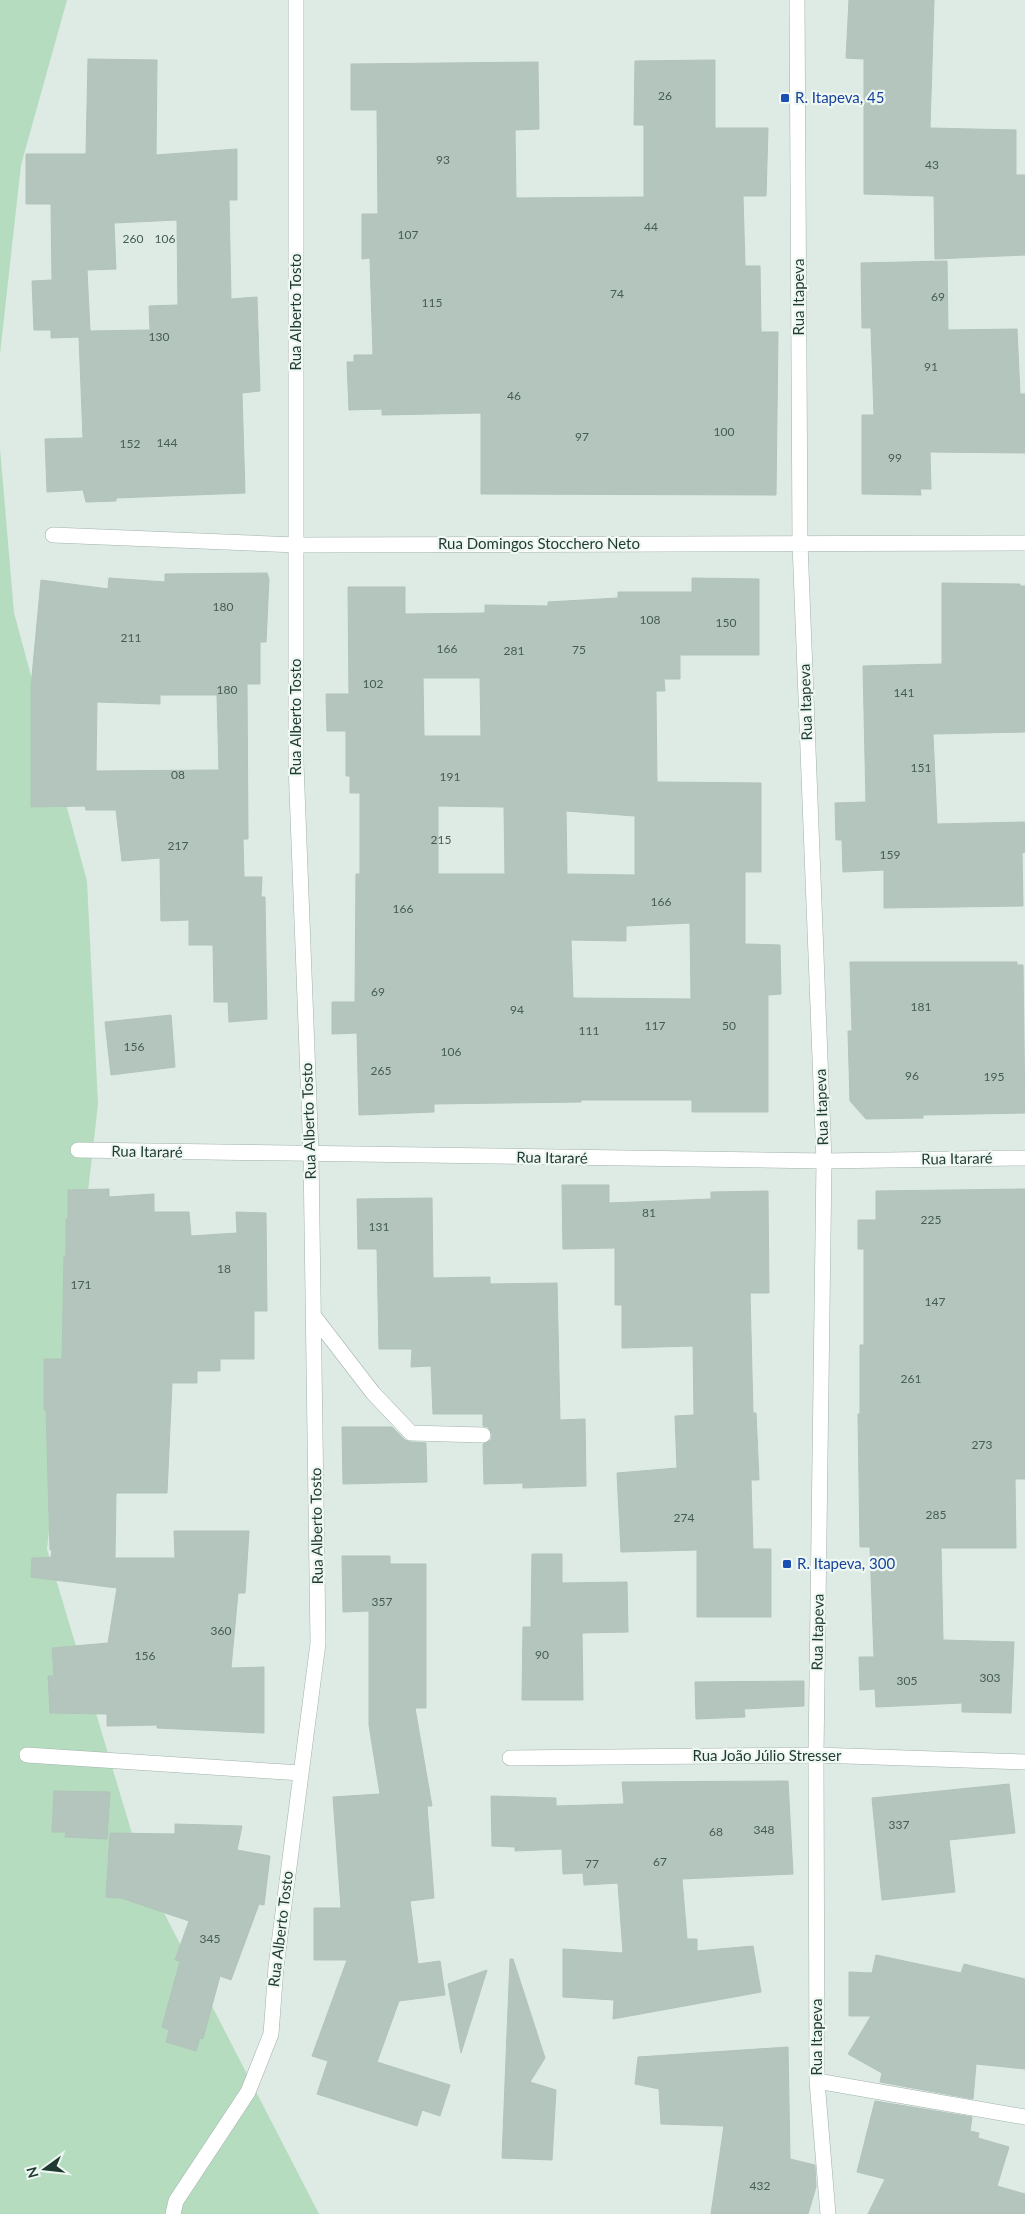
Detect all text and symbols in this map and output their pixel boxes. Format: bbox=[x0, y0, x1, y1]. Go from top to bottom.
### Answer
house number: 26 bbox=[658, 88, 672, 103]
place label: R. Itapeva, 45 bbox=[795, 88, 884, 106]
marker: R. Itapeva, 45 bbox=[779, 92, 791, 104]
house number: 93 bbox=[436, 152, 450, 167]
house number: 43 bbox=[925, 157, 939, 172]
house number: 44 bbox=[644, 219, 658, 234]
house number: 107 bbox=[398, 227, 418, 242]
house number: 260 bbox=[123, 231, 143, 246]
house number: 106 bbox=[155, 231, 175, 246]
street label: Rua Alberto Tosto bbox=[286, 254, 304, 370]
street label: Rua Itapeva bbox=[789, 259, 807, 335]
house number: 74 bbox=[610, 286, 624, 301]
house number: 69 bbox=[931, 289, 945, 304]
house number: 115 bbox=[422, 295, 442, 310]
house number: 130 bbox=[149, 329, 169, 344]
house number: 91 bbox=[924, 359, 938, 374]
house number: 46 bbox=[507, 388, 521, 403]
house number: 100 bbox=[714, 424, 734, 439]
house number: 97 bbox=[575, 429, 589, 444]
house number: 144 bbox=[157, 435, 177, 450]
house number: 152 bbox=[120, 436, 140, 451]
house number: 99 bbox=[888, 450, 902, 465]
street label: Rua Domingos Stocchero Neto bbox=[438, 534, 640, 552]
house number: 180 bbox=[213, 599, 233, 614]
house number: 108 bbox=[640, 612, 660, 627]
house number: 150 bbox=[716, 615, 736, 630]
house number: 211 bbox=[121, 630, 141, 645]
house number: 166 bbox=[437, 641, 457, 656]
house number: 75 bbox=[572, 642, 586, 657]
house number: 281 bbox=[504, 643, 524, 658]
street label: Rua Alberto Tosto bbox=[286, 659, 304, 775]
street label: Rua Itapeva bbox=[795, 663, 815, 741]
house number: 102 bbox=[363, 676, 383, 691]
house number: 180 bbox=[217, 682, 237, 697]
house number: 141 bbox=[894, 685, 914, 700]
house number: 151 bbox=[911, 760, 931, 775]
house number: 08 bbox=[171, 767, 185, 782]
house number: 191 bbox=[440, 769, 460, 784]
house number: 215 bbox=[431, 832, 451, 847]
house number: 217 bbox=[168, 838, 188, 853]
house number: 159 bbox=[880, 847, 900, 862]
house number: 166 bbox=[651, 894, 671, 909]
house number: 166 bbox=[393, 901, 413, 916]
house number: 69 bbox=[371, 984, 385, 999]
house number: 181 bbox=[911, 999, 931, 1014]
house number: 94 bbox=[510, 1002, 524, 1017]
house number: 117 bbox=[645, 1018, 665, 1033]
house number: 50 bbox=[722, 1018, 736, 1033]
house number: 111 bbox=[579, 1023, 599, 1038]
house number: 156 bbox=[124, 1039, 144, 1054]
house number: 106 bbox=[441, 1044, 461, 1059]
street label: Rua Alberto Tosto bbox=[297, 1062, 319, 1180]
house number: 265 bbox=[371, 1063, 391, 1078]
street label: Rua Itapeva bbox=[811, 1068, 831, 1146]
house number: 96 bbox=[905, 1068, 919, 1083]
house number: 195 bbox=[984, 1069, 1004, 1084]
street label: Rua Itararé bbox=[111, 1141, 183, 1161]
street label: Rua Itararé bbox=[516, 1147, 588, 1167]
street label: Rua Itararé bbox=[921, 1148, 993, 1168]
house number: 81 bbox=[642, 1205, 656, 1220]
house number: 225 bbox=[921, 1212, 941, 1227]
house number: 131 bbox=[369, 1219, 389, 1234]
house number: 18 bbox=[217, 1261, 231, 1276]
house number: 171 bbox=[71, 1277, 91, 1292]
house number: 147 bbox=[925, 1294, 945, 1309]
house number: 261 bbox=[901, 1371, 921, 1386]
house number: 273 bbox=[972, 1437, 992, 1452]
street label: Rua Alberto Tosto bbox=[306, 1467, 326, 1585]
house number: 285 bbox=[926, 1507, 946, 1522]
house number: 274 bbox=[674, 1510, 694, 1525]
place label: R. Itapeva, 300 bbox=[797, 1554, 895, 1572]
marker: R. Itapeva, 300 bbox=[781, 1558, 793, 1570]
street label: Rua Itapeva bbox=[807, 1593, 827, 1671]
house number: 357 bbox=[372, 1594, 392, 1609]
house number: 360 bbox=[211, 1623, 231, 1638]
house number: 90 bbox=[535, 1647, 549, 1662]
house number: 156 bbox=[135, 1648, 155, 1663]
house number: 303 bbox=[980, 1670, 1000, 1685]
house number: 305 bbox=[897, 1673, 917, 1688]
street label: Rua João Júlio Stresser bbox=[693, 1746, 842, 1764]
house number: 337 bbox=[889, 1817, 909, 1832]
house number: 348 bbox=[754, 1822, 774, 1837]
house number: 68 bbox=[709, 1824, 723, 1839]
house number: 67 bbox=[653, 1854, 667, 1869]
house number: 77 bbox=[585, 1856, 599, 1871]
street label: Rua Alberto Tosto bbox=[264, 1870, 296, 1988]
house number: 345 bbox=[200, 1931, 220, 1946]
street label: Rua Itapeva bbox=[807, 1999, 825, 2075]
north arrow bbox=[20, 2144, 70, 2194]
text: N bbox=[22, 2165, 42, 2180]
house number: 432 bbox=[750, 2178, 770, 2193]

